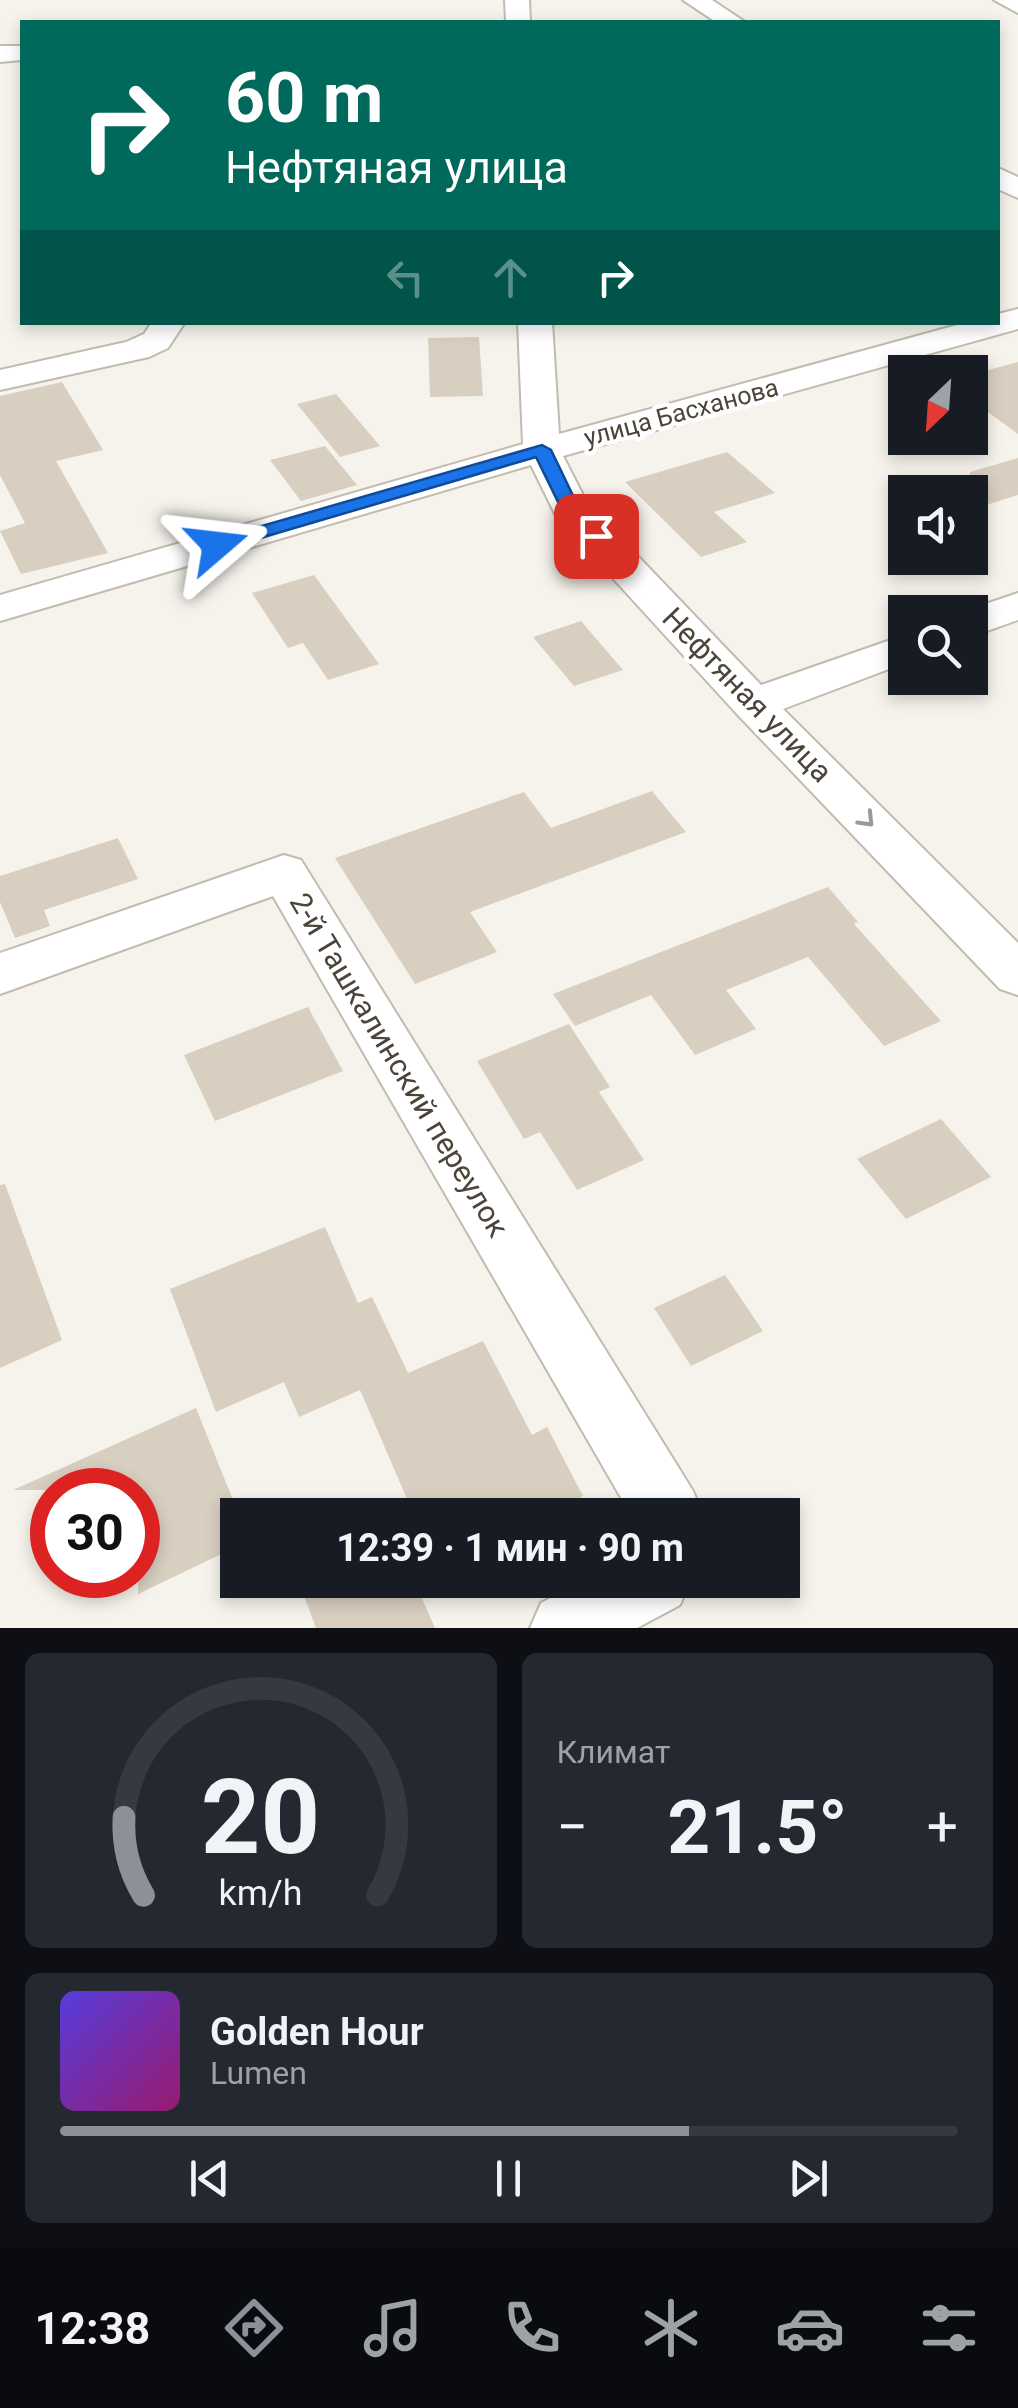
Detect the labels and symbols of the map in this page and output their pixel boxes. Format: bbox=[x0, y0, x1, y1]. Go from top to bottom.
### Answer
north arrow bbox=[888, 355, 988, 455]
street label: улица Басханова bbox=[581, 373, 781, 452]
position arrow bbox=[165, 493, 269, 597]
pin bbox=[554, 494, 639, 579]
street label: Нефтяная улица bbox=[655, 600, 839, 789]
one-way arrow bbox=[855, 808, 873, 826]
street label: 2-й Ташкалинский переулок bbox=[283, 887, 516, 1243]
speed limit sign: 30 bbox=[30, 1468, 160, 1598]

